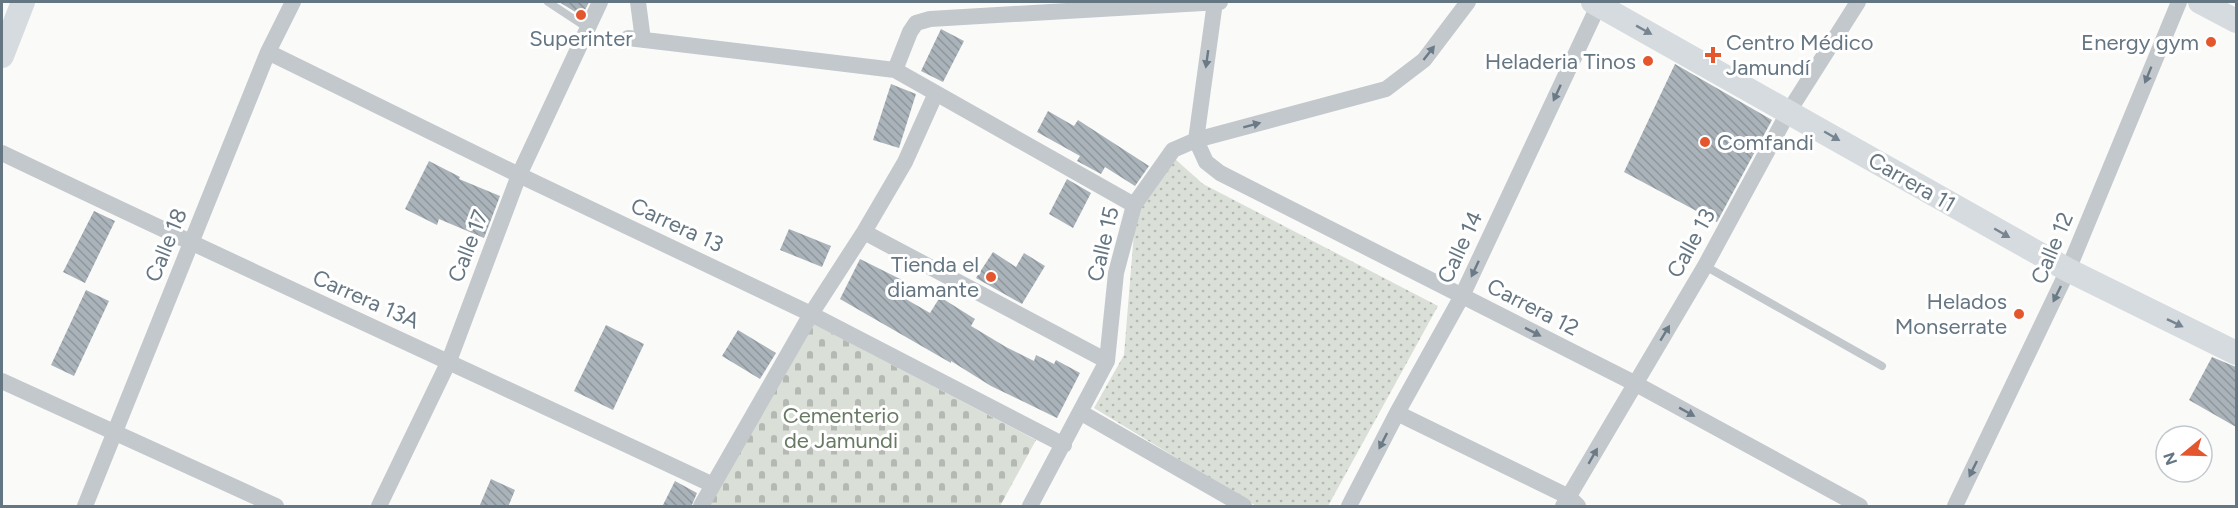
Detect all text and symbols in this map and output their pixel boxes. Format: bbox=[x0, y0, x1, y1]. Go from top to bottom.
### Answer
marker: Superinter bbox=[574, 8, 588, 22]
place label: Superinter bbox=[529, 25, 633, 52]
one-way arrow bbox=[1636, 25, 1653, 35]
place label: Centro Médico Jamundí bbox=[1726, 29, 1873, 81]
place label: Energy gym bbox=[2081, 29, 2199, 56]
marker: Energy gym bbox=[2204, 35, 2218, 49]
one-way arrow bbox=[1422, 45, 1435, 61]
marker: Centro Médico Jamundí bbox=[1704, 46, 1722, 64]
place label: Heladeria Tinos bbox=[1485, 48, 1636, 75]
one-way arrow bbox=[1202, 50, 1211, 69]
marker: Heladeria Tinos bbox=[1641, 54, 1655, 68]
one-way arrow bbox=[2143, 66, 2152, 84]
one-way arrow bbox=[1553, 84, 1562, 101]
one-way arrow bbox=[1243, 120, 1261, 130]
place label: Comfandi bbox=[1717, 129, 1814, 156]
one-way arrow bbox=[1824, 131, 1841, 141]
marker: Comfandi bbox=[1698, 135, 1712, 149]
street label: Carrera 11 bbox=[1864, 146, 1960, 218]
street label: Carrera 13 bbox=[626, 192, 728, 258]
street label: Calle 18 bbox=[139, 204, 193, 286]
street label: Calle 15 bbox=[1081, 204, 1125, 284]
street label: Calle 13 bbox=[1661, 204, 1721, 282]
street label: Calle 17 bbox=[442, 206, 494, 286]
street label: Calle 14 bbox=[1432, 206, 1488, 288]
street label: Calle 12 bbox=[2025, 208, 2079, 288]
one-way arrow bbox=[1994, 227, 2010, 238]
place label: Tienda el diamante bbox=[887, 251, 979, 303]
one-way arrow bbox=[1470, 261, 1479, 278]
street label: Carrera 13A bbox=[308, 263, 424, 335]
marker: Tienda el diamante bbox=[984, 270, 998, 284]
street label: Carrera 12 bbox=[1483, 272, 1583, 342]
one-way arrow bbox=[2052, 285, 2062, 302]
place label: Helados Monserrate bbox=[1895, 288, 2007, 340]
marker: Helados Monserrate bbox=[2012, 307, 2026, 321]
one-way arrow bbox=[2166, 318, 2183, 327]
one-way arrow bbox=[1660, 325, 1671, 341]
one-way arrow bbox=[1525, 327, 1542, 337]
park label: Cementerio de Jamundi bbox=[783, 402, 899, 454]
one-way arrow bbox=[1679, 407, 1696, 417]
north arrow bbox=[2154, 424, 2214, 484]
one-way arrow bbox=[1378, 432, 1388, 450]
one-way arrow bbox=[1588, 447, 1598, 464]
text: N bbox=[2159, 450, 2181, 468]
one-way arrow bbox=[1968, 461, 1977, 478]

